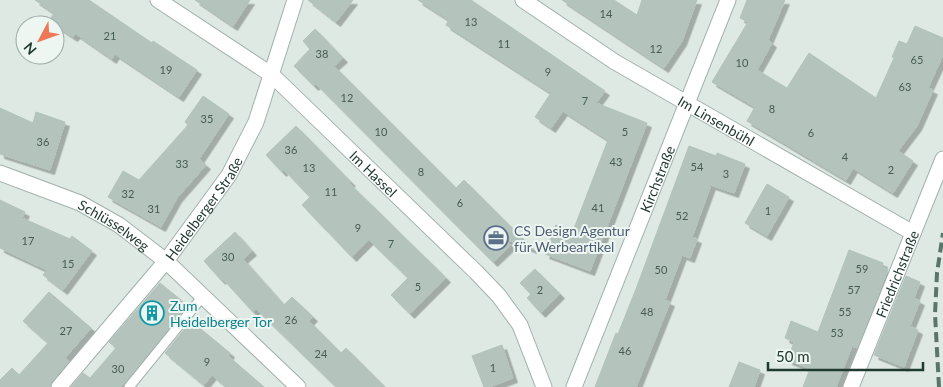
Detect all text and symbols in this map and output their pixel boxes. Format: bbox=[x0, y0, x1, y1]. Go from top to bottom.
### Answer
house number: 14 bbox=[600, 7, 613, 20]
north arrow bbox=[15, 15, 65, 65]
house number: 13 bbox=[465, 15, 477, 28]
house number: 21 bbox=[104, 29, 116, 42]
house number: 11 bbox=[498, 37, 510, 50]
text: N bbox=[20, 39, 40, 59]
house number: 12 bbox=[650, 42, 662, 55]
house number: 38 bbox=[316, 47, 328, 60]
house number: 65 bbox=[911, 53, 923, 66]
house number: 10 bbox=[736, 56, 749, 69]
house number: 19 bbox=[160, 63, 172, 76]
house number: 9 bbox=[545, 65, 551, 78]
house number: 63 bbox=[899, 80, 911, 93]
house number: 12 bbox=[341, 91, 353, 104]
street label: Im Linsenbühl bbox=[675, 92, 758, 149]
house number: 7 bbox=[582, 94, 588, 107]
house number: 8 bbox=[769, 102, 775, 115]
house number: 35 bbox=[201, 112, 213, 125]
house number: 10 bbox=[375, 125, 388, 138]
house number: 5 bbox=[622, 125, 628, 138]
house number: 6 bbox=[808, 126, 814, 139]
house number: 36 bbox=[37, 135, 49, 148]
house number: 36 bbox=[285, 143, 297, 156]
street label: Kirchstraße bbox=[636, 143, 678, 215]
street label: Im Hassel bbox=[347, 147, 401, 200]
house number: 4 bbox=[842, 150, 849, 163]
street label: Heidelberger Straße bbox=[161, 154, 245, 263]
house number: 43 bbox=[610, 155, 622, 168]
house number: 33 bbox=[176, 157, 188, 170]
house number: 54 bbox=[691, 160, 704, 173]
house number: 13 bbox=[303, 161, 315, 174]
house number: 2 bbox=[888, 163, 894, 176]
house number: 8 bbox=[418, 165, 424, 178]
house number: 3 bbox=[723, 167, 729, 180]
house number: 11 bbox=[325, 185, 337, 198]
house number: 32 bbox=[122, 187, 134, 200]
street label: Schlüsselweg bbox=[76, 195, 153, 254]
house number: 6 bbox=[457, 196, 463, 209]
house number: 41 bbox=[592, 201, 604, 214]
house number: 31 bbox=[148, 202, 160, 215]
house number: 1 bbox=[765, 204, 771, 217]
house number: 52 bbox=[676, 209, 688, 222]
house number: 9 bbox=[355, 221, 361, 234]
place label: CS Design Agentur für Werbeartikel bbox=[514, 222, 630, 255]
office icon: CS Design Agentur für Werbeartikel bbox=[483, 225, 509, 251]
street label: Friedrichstraße bbox=[871, 228, 922, 320]
house number: 17 bbox=[22, 234, 34, 247]
house number: 7 bbox=[388, 237, 394, 250]
house number: 30 bbox=[222, 250, 235, 263]
house number: 15 bbox=[62, 257, 74, 270]
house number: 59 bbox=[856, 262, 868, 275]
house number: 50 bbox=[655, 263, 668, 276]
house number: 5 bbox=[415, 280, 421, 293]
house number: 2 bbox=[537, 283, 543, 296]
house number: 57 bbox=[848, 283, 860, 296]
place label: Zum Heidelberger Tor bbox=[170, 297, 272, 330]
building icon: Zum Heidelberger Tor bbox=[139, 300, 165, 326]
house number: 48 bbox=[641, 305, 653, 318]
house number: 55 bbox=[839, 305, 851, 318]
house number: 26 bbox=[285, 313, 297, 326]
house number: 27 bbox=[60, 324, 72, 337]
house number: 53 bbox=[831, 326, 843, 339]
scale bar bbox=[768, 340, 923, 372]
house number: 46 bbox=[619, 344, 631, 357]
house number: 24 bbox=[315, 347, 328, 360]
text: 50 m bbox=[776, 347, 810, 365]
house number: 9 bbox=[204, 355, 210, 368]
house number: 1 bbox=[490, 361, 496, 374]
house number: 30 bbox=[112, 362, 125, 375]

